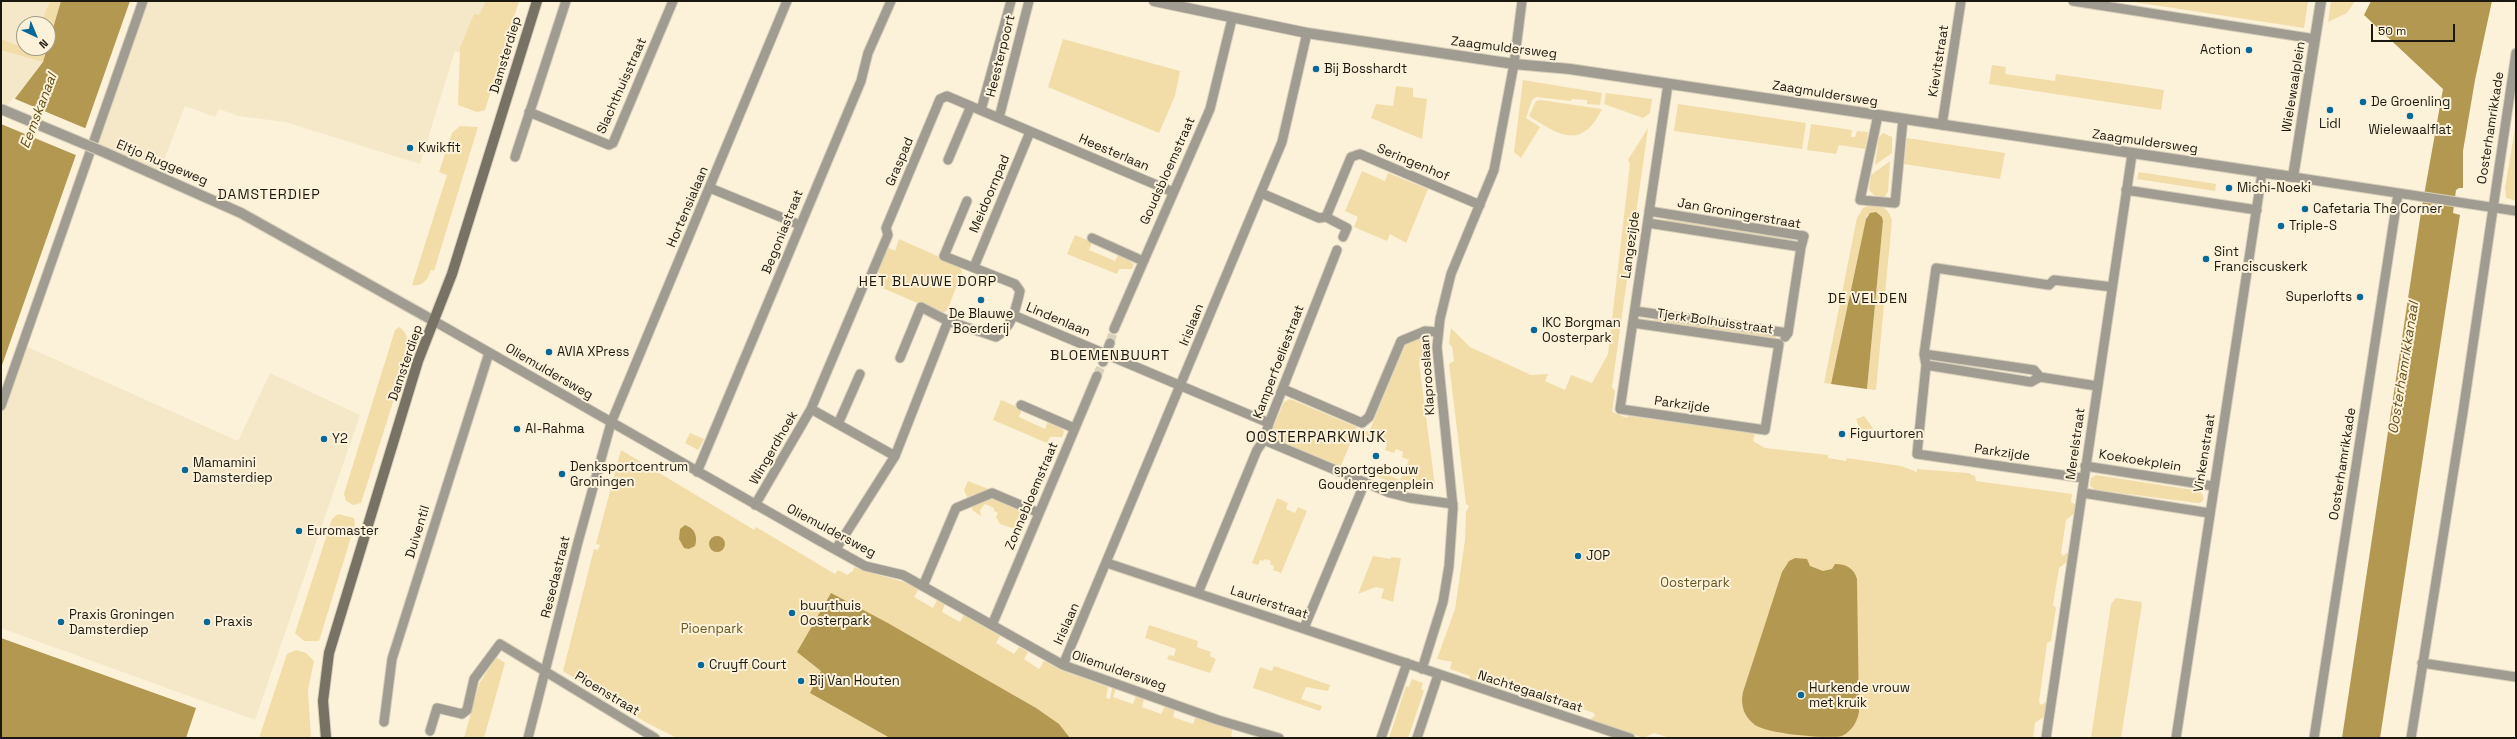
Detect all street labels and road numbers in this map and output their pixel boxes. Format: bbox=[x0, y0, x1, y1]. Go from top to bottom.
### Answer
street label: Heesterpoort bbox=[983, 13, 1019, 99]
street label: Damsterdiep bbox=[487, 15, 525, 95]
street label: Kievitstraat bbox=[1926, 24, 1952, 98]
street label: Zaagmuldersweg bbox=[1450, 34, 1558, 62]
street label: Slachthuisstraat bbox=[594, 35, 650, 137]
street label: Wielewaalplein bbox=[2279, 40, 2309, 134]
street label: Oosterhamrikkade bbox=[2474, 71, 2508, 185]
street label: Zaagmuldersweg bbox=[1771, 78, 1879, 110]
street label: Goudsbloemstraat bbox=[1137, 115, 1199, 227]
street label: Zaagmuldersweg bbox=[2091, 127, 2199, 157]
street label: Heesterlaan bbox=[1076, 131, 1152, 175]
street label: Graspad bbox=[883, 135, 917, 189]
street label: Eltjo Ruggeweg bbox=[114, 137, 210, 189]
street label: Seringenhof bbox=[1374, 141, 1452, 185]
street label: Meidoornpad bbox=[967, 153, 1013, 235]
street label: Hortensialaan bbox=[664, 164, 712, 250]
street label: Begoniastraat bbox=[759, 188, 807, 276]
street label: Jan Groningerstraat bbox=[1676, 195, 1802, 233]
street label: Langezijde bbox=[1619, 210, 1643, 280]
street label: Lindenlaan bbox=[1023, 299, 1093, 341]
street label: Irislaan bbox=[1176, 302, 1208, 348]
street label: Kamperfoeliestraat bbox=[1250, 303, 1308, 421]
street label: Tjerk Bolhuisstraat bbox=[1656, 306, 1774, 338]
street label: Damsterdiep bbox=[386, 323, 426, 403]
street label: Klaprooslaan bbox=[1417, 334, 1439, 416]
street label: Oliemuldersweg bbox=[502, 341, 596, 403]
street label: Parkzijde bbox=[1653, 393, 1711, 417]
street label: Merelstraat bbox=[2063, 407, 2089, 481]
street label: Oosterhamrikkade bbox=[2326, 407, 2360, 521]
street label: Wingerdhoek bbox=[747, 408, 801, 488]
street label: Vinkenstraat bbox=[2191, 413, 2219, 493]
street label: Zonnebloemstraat bbox=[1002, 440, 1062, 552]
street label: Parkzijde bbox=[1973, 441, 2031, 465]
street label: Koekoekplein bbox=[2098, 447, 2182, 475]
street label: Oliemuldersweg bbox=[784, 501, 878, 561]
street label: Duiventil bbox=[403, 504, 433, 560]
street label: Resedastraat bbox=[538, 534, 574, 620]
street label: Laurierstraat bbox=[1228, 583, 1310, 623]
street label: Irislaan bbox=[1051, 601, 1083, 647]
street label: Oliemuldersweg bbox=[1070, 648, 1168, 694]
street label: Nachtegaalstraat bbox=[1476, 668, 1584, 716]
street label: Pioenstraat bbox=[572, 669, 642, 719]

